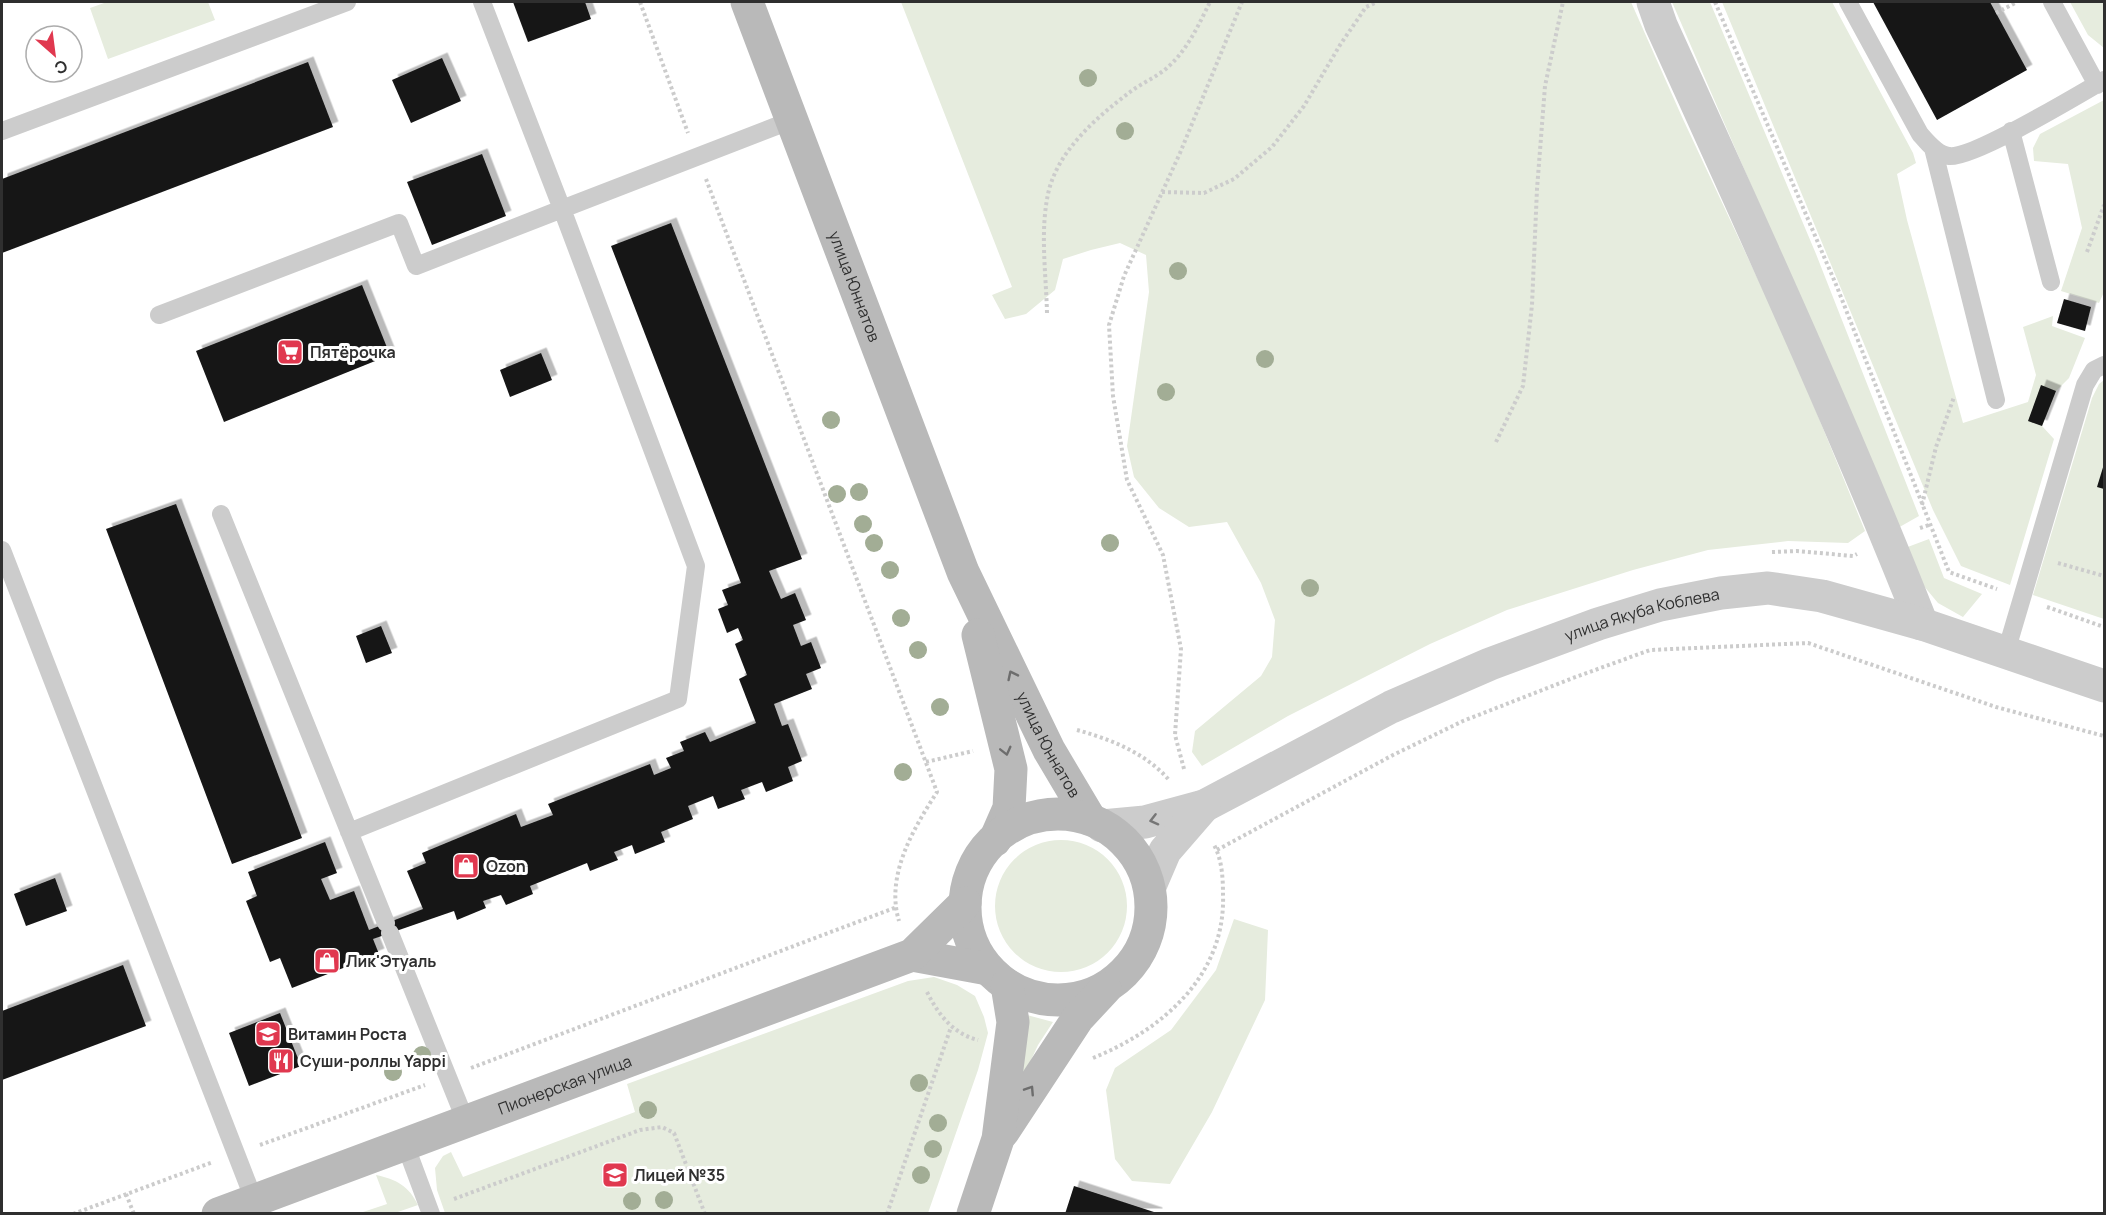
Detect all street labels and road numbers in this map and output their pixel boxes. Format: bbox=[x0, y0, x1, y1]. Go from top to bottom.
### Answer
street label: улица Юннатов bbox=[824, 228, 886, 345]
street label: улица Якуба Коблева bbox=[1561, 583, 1721, 646]
street label: улица Юннатов bbox=[1011, 688, 1086, 802]
street label: Пионерская улица bbox=[495, 1050, 635, 1120]

